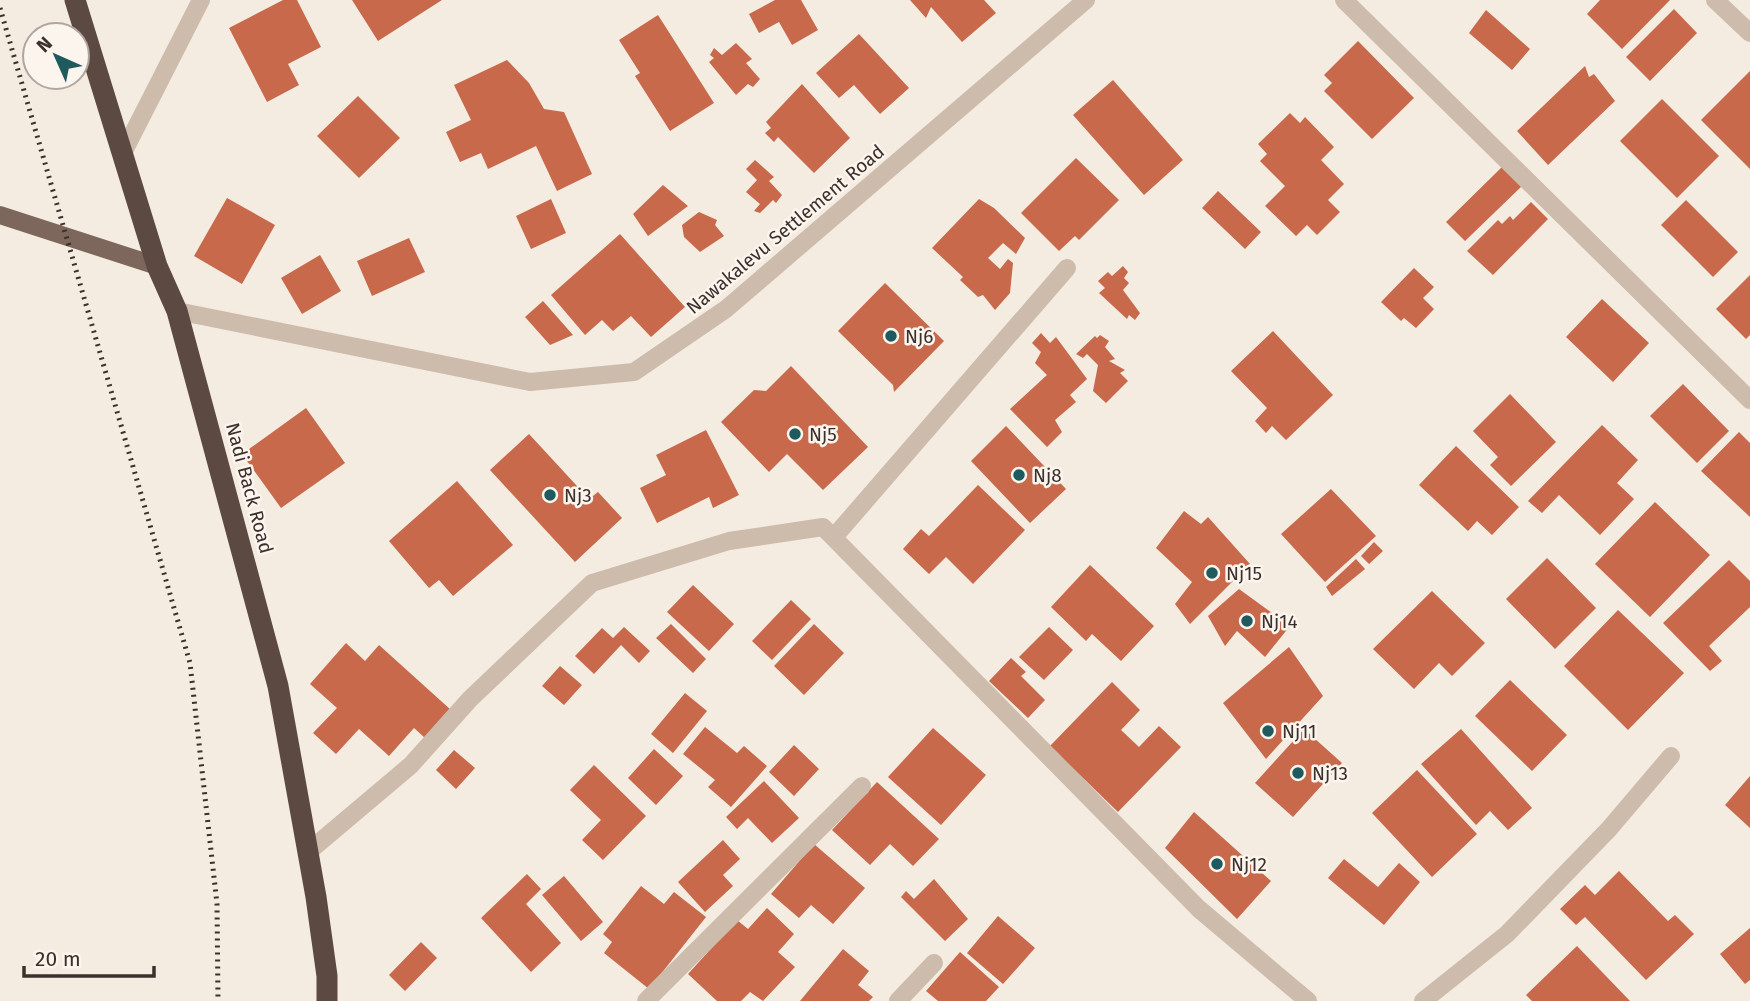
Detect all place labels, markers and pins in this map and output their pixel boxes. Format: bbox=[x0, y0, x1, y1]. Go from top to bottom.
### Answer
place label: Nj6 bbox=[905, 325, 933, 348]
marker: Nj6 bbox=[883, 328, 899, 344]
place label: Nj5 bbox=[809, 423, 837, 446]
marker: Nj5 bbox=[787, 426, 803, 442]
place label: Nj8 bbox=[1033, 464, 1062, 487]
marker: Nj8 bbox=[1011, 467, 1027, 483]
place label: Nj3 bbox=[564, 484, 592, 507]
marker: Nj3 bbox=[542, 487, 558, 503]
place label: Nj15 bbox=[1226, 562, 1262, 585]
marker: Nj15 bbox=[1204, 565, 1220, 581]
place label: Nj14 bbox=[1261, 610, 1298, 633]
marker: Nj14 bbox=[1239, 613, 1255, 629]
place label: Nj11 bbox=[1282, 720, 1317, 743]
marker: Nj11 bbox=[1260, 723, 1276, 739]
place label: Nj13 bbox=[1312, 762, 1348, 785]
marker: Nj13 bbox=[1290, 765, 1306, 781]
place label: Nj12 bbox=[1231, 853, 1267, 876]
marker: Nj12 bbox=[1209, 856, 1225, 872]

